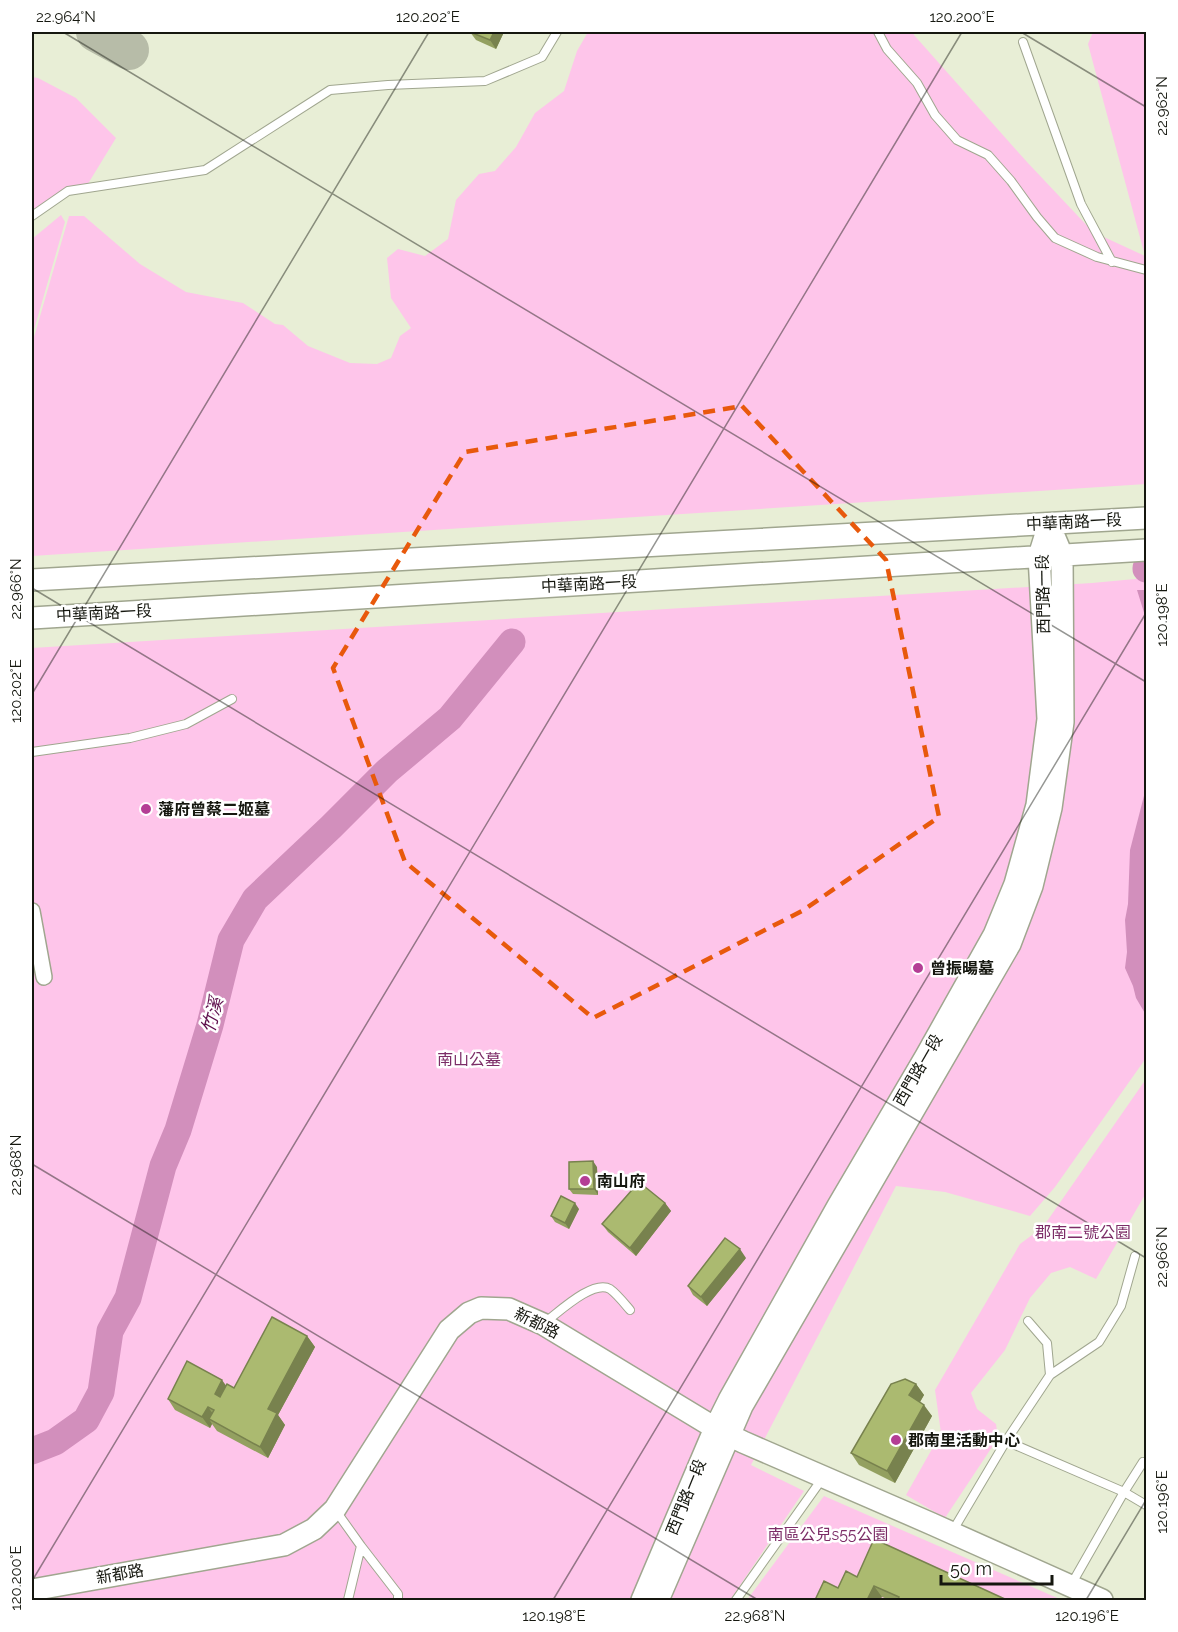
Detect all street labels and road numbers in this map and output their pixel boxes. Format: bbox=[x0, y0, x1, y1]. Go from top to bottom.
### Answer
street label: 中華南路一段 bbox=[1026, 510, 1122, 534]
street label: 西門路一段 bbox=[1033, 554, 1053, 634]
street label: 中華南路一段 bbox=[541, 572, 637, 596]
street label: 中華南路一段 bbox=[56, 601, 152, 625]
street label: 西門路一段 bbox=[890, 1031, 946, 1109]
street label: 新都路 bbox=[511, 1304, 563, 1342]
street label: 西門路一段 bbox=[662, 1456, 710, 1538]
street label: 新都路 bbox=[95, 1560, 145, 1588]

